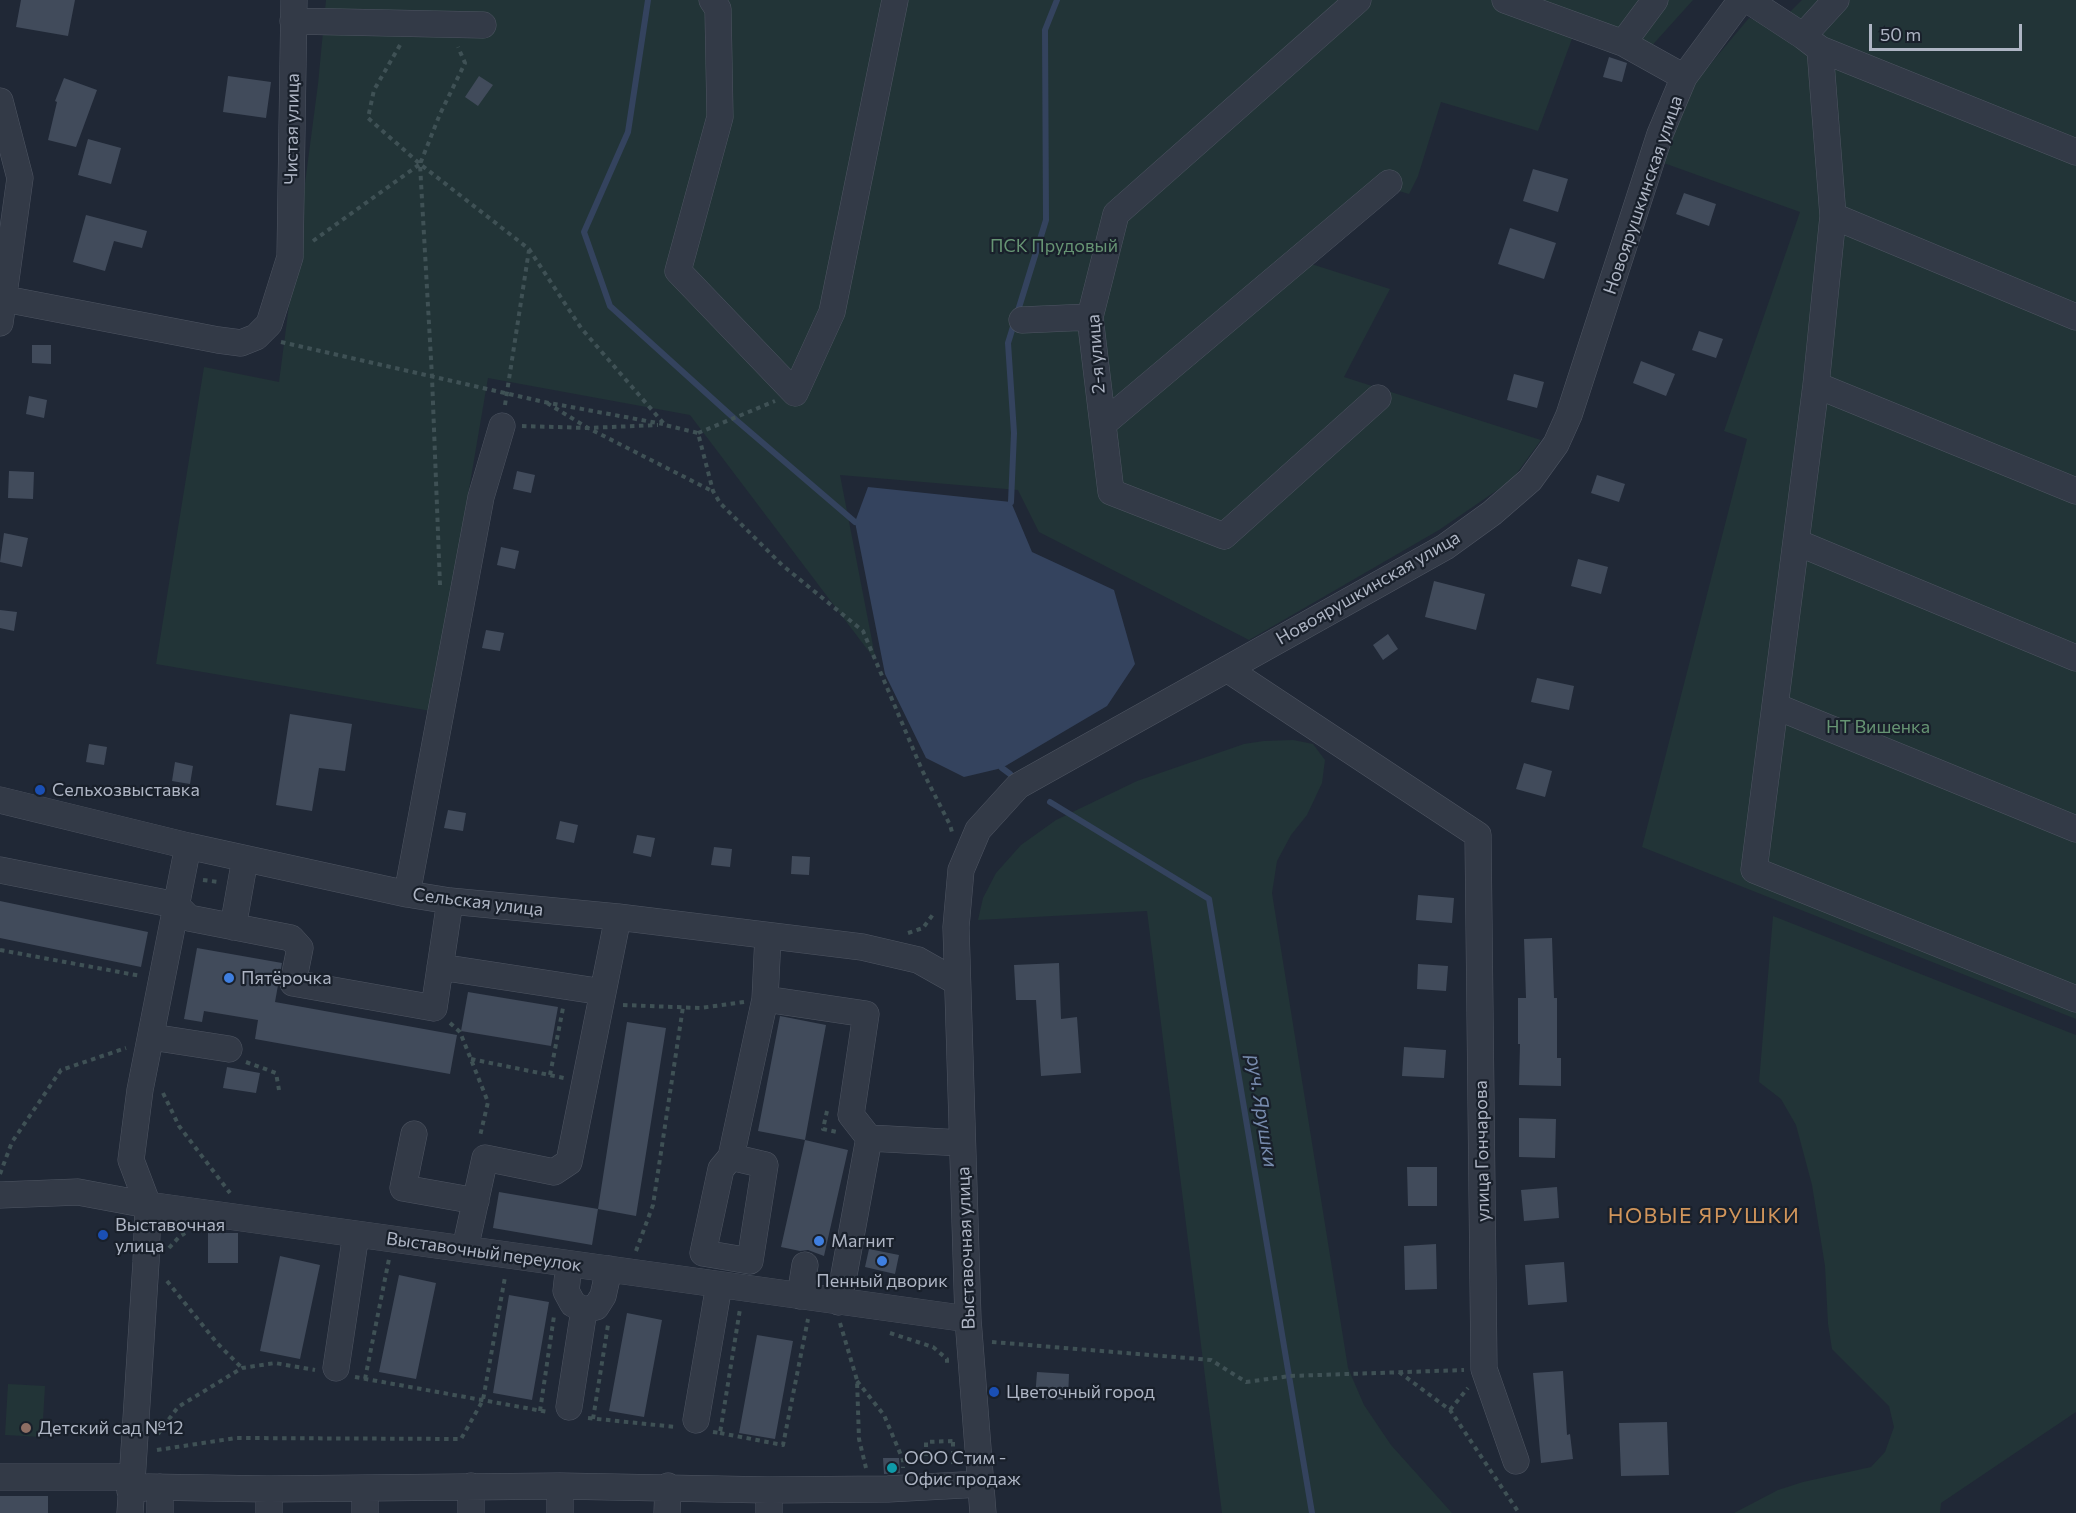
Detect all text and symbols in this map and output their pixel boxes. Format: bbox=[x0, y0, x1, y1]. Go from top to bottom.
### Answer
scale bar bbox=[1872, 12, 2025, 50]
text: 50 m bbox=[1880, 23, 1921, 45]
street label: Чистая улица bbox=[280, 73, 304, 185]
street label: Новоярушкинская улица bbox=[1599, 93, 1687, 297]
park label: ПСК Прудовый bbox=[990, 235, 1118, 257]
street label: 2-я улица bbox=[1082, 313, 1110, 395]
street label: Новоярушкинская улица bbox=[1272, 526, 1464, 650]
park label: НТ Вишенка bbox=[1826, 716, 1930, 738]
place label: Сельхозвыставка bbox=[52, 779, 200, 801]
marker: Сельхозвыставка bbox=[33, 783, 47, 797]
street label: Сельская улица bbox=[411, 883, 545, 921]
place label: Пятёрочка bbox=[241, 967, 332, 989]
marker: Пятёрочка bbox=[222, 971, 236, 985]
water label: руч. Ярушки bbox=[1241, 1053, 1283, 1169]
street label: улица Гончарова bbox=[1470, 1080, 1494, 1222]
street label: Выставочная улица bbox=[952, 1166, 980, 1330]
district label: НОВЫЕ ЯРУШКИ bbox=[1608, 1203, 1800, 1229]
place label: Выставочная улица bbox=[115, 1214, 225, 1256]
marker: Выставочная улица bbox=[96, 1228, 110, 1242]
street label: Выставочный переулок bbox=[385, 1228, 583, 1276]
place label: Магнит bbox=[831, 1230, 894, 1252]
marker: Магнит bbox=[812, 1234, 826, 1248]
marker: Пенный дворик bbox=[875, 1254, 889, 1268]
place label: Пенный дворик bbox=[816, 1270, 948, 1292]
place label: Цветочный город bbox=[1006, 1381, 1155, 1403]
marker: Цветочный город bbox=[987, 1385, 1001, 1399]
place label: Детский сад №12 bbox=[38, 1417, 184, 1439]
marker: Детский сад №12 bbox=[19, 1421, 33, 1435]
place label: ООО Стим - Офис продаж bbox=[904, 1447, 1021, 1490]
marker: ООО Стим - Офис продаж bbox=[885, 1461, 899, 1475]

